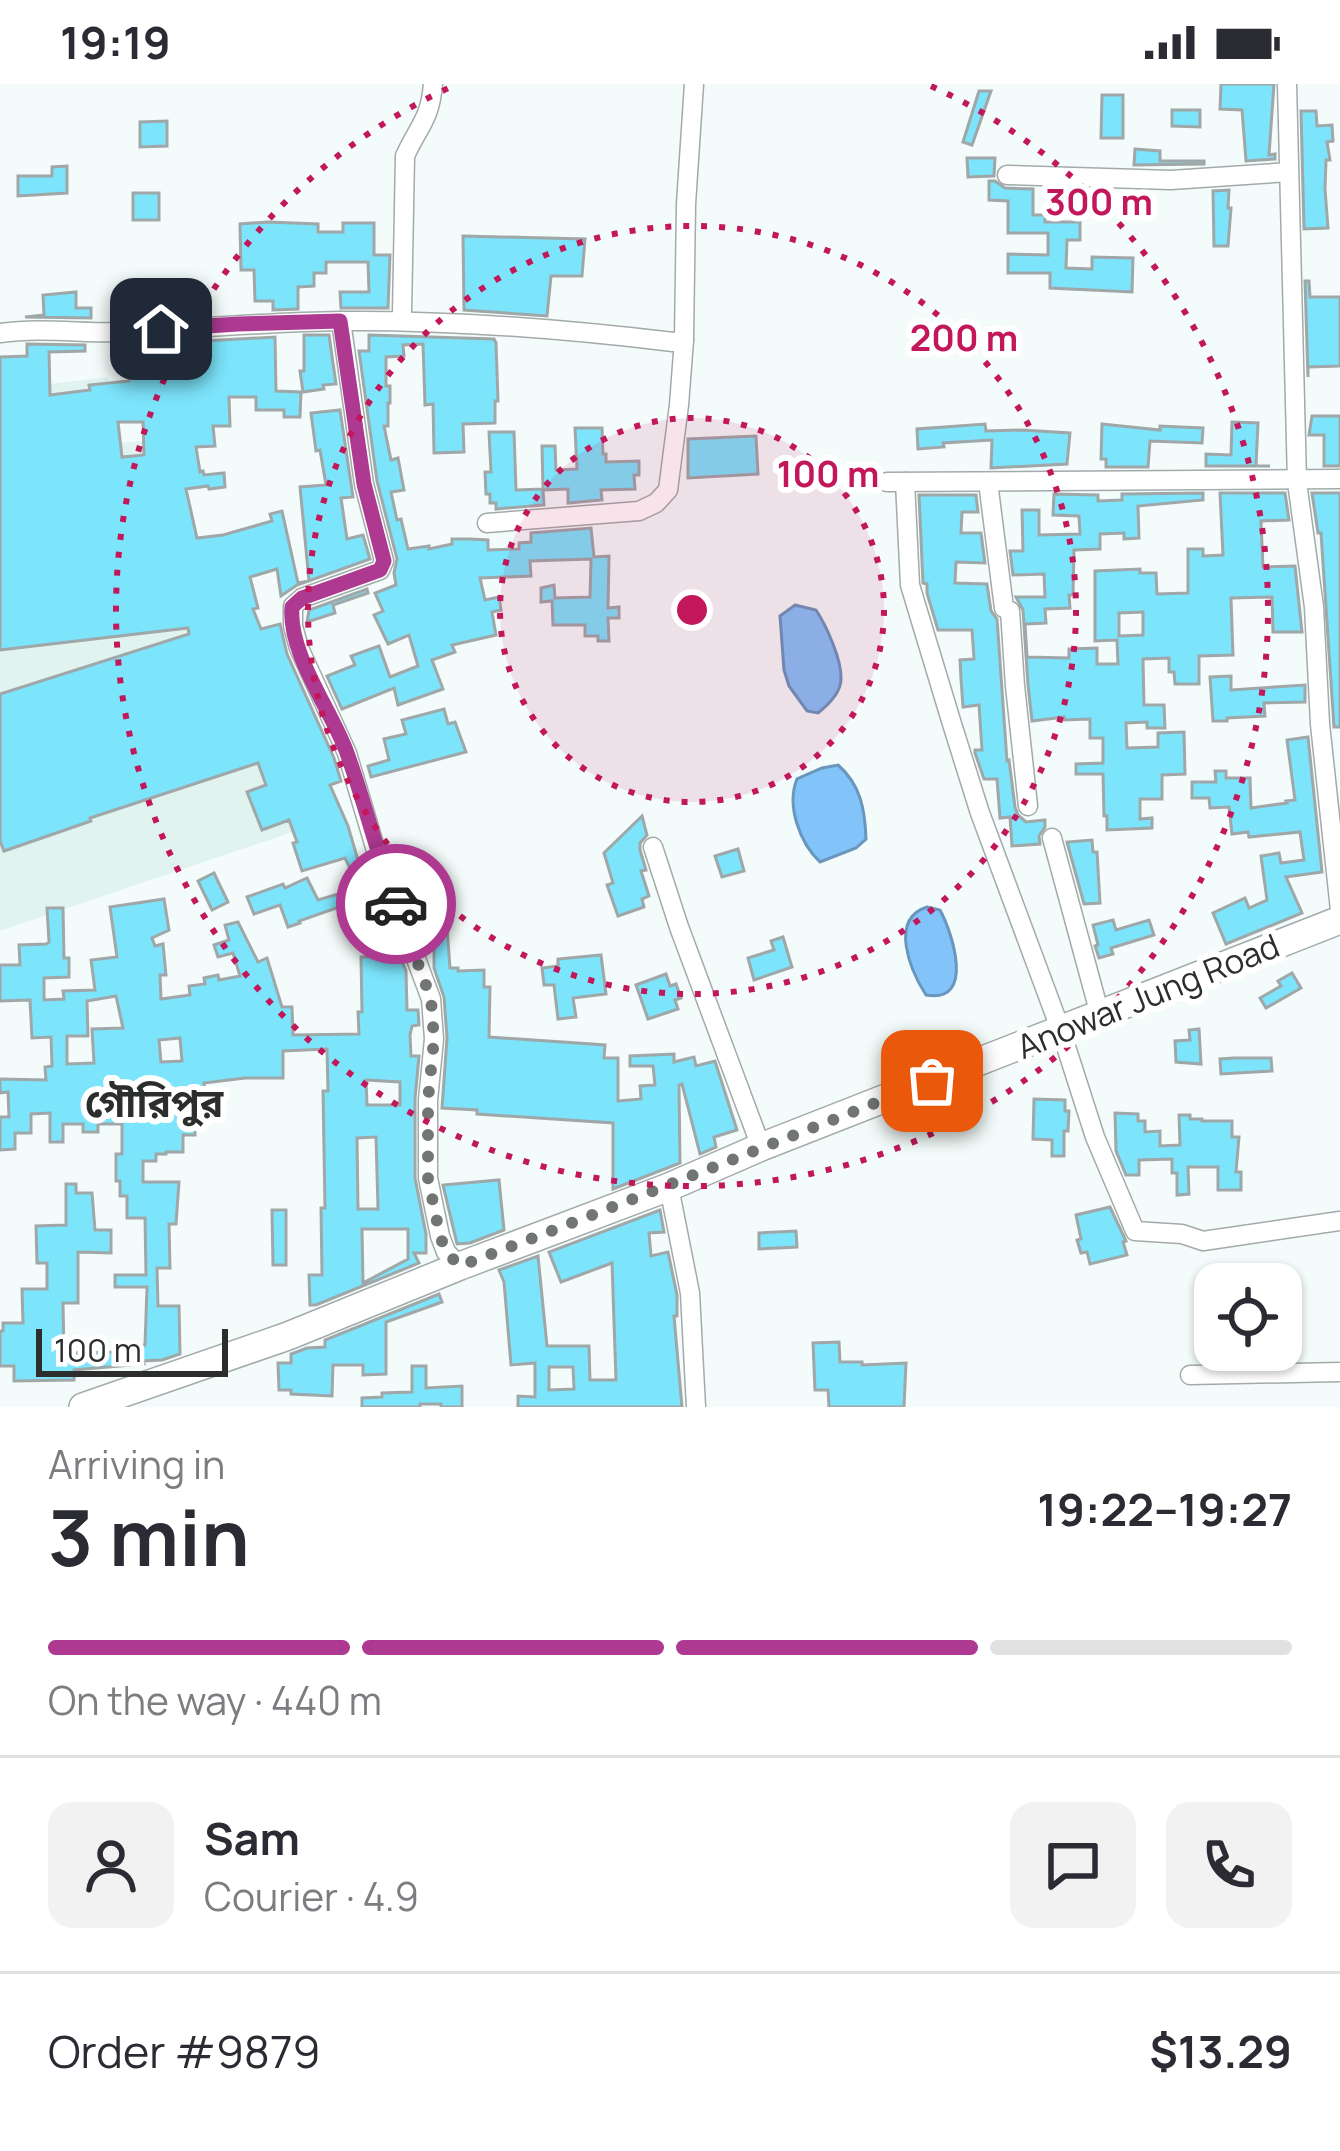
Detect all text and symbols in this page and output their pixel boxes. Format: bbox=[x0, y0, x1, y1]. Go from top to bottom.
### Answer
text: 19:19 bbox=[60, 11, 171, 73]
text: 300 m bbox=[1045, 177, 1153, 226]
pin bbox=[110, 278, 212, 380]
icon: home bbox=[128, 296, 194, 362]
text: 200 m bbox=[910, 313, 1018, 362]
text: 100 m bbox=[777, 449, 879, 498]
centre of rings bbox=[671, 589, 713, 631]
courier bbox=[336, 844, 456, 964]
icon: car bbox=[363, 871, 429, 937]
street label: Anowar Jung Road bbox=[1010, 922, 1286, 1069]
pin bbox=[881, 1030, 983, 1132]
icon: bag bbox=[899, 1048, 965, 1114]
district label: গৌরিপুর bbox=[85, 1075, 224, 1129]
map controls bbox=[1194, 1263, 1302, 1371]
button: locate bbox=[1194, 1263, 1302, 1371]
scale bar bbox=[36, 1323, 228, 1376]
text: 100 m bbox=[54, 1327, 142, 1372]
text: Arriving in bbox=[48, 1437, 225, 1491]
text: 19:22–19:27 bbox=[1037, 1478, 1292, 1540]
text: 3 min bbox=[48, 1483, 250, 1589]
text: On the way · 440 m bbox=[48, 1673, 382, 1727]
button: person bbox=[48, 1802, 174, 1928]
button: chat bbox=[1010, 1802, 1136, 1928]
button: phone bbox=[1166, 1802, 1292, 1928]
text: Sam bbox=[204, 1807, 300, 1869]
text: Courier · 4.9 bbox=[204, 1869, 419, 1923]
text: Order #9879 bbox=[48, 2020, 321, 2082]
text: $13.29 bbox=[1149, 2020, 1292, 2082]

